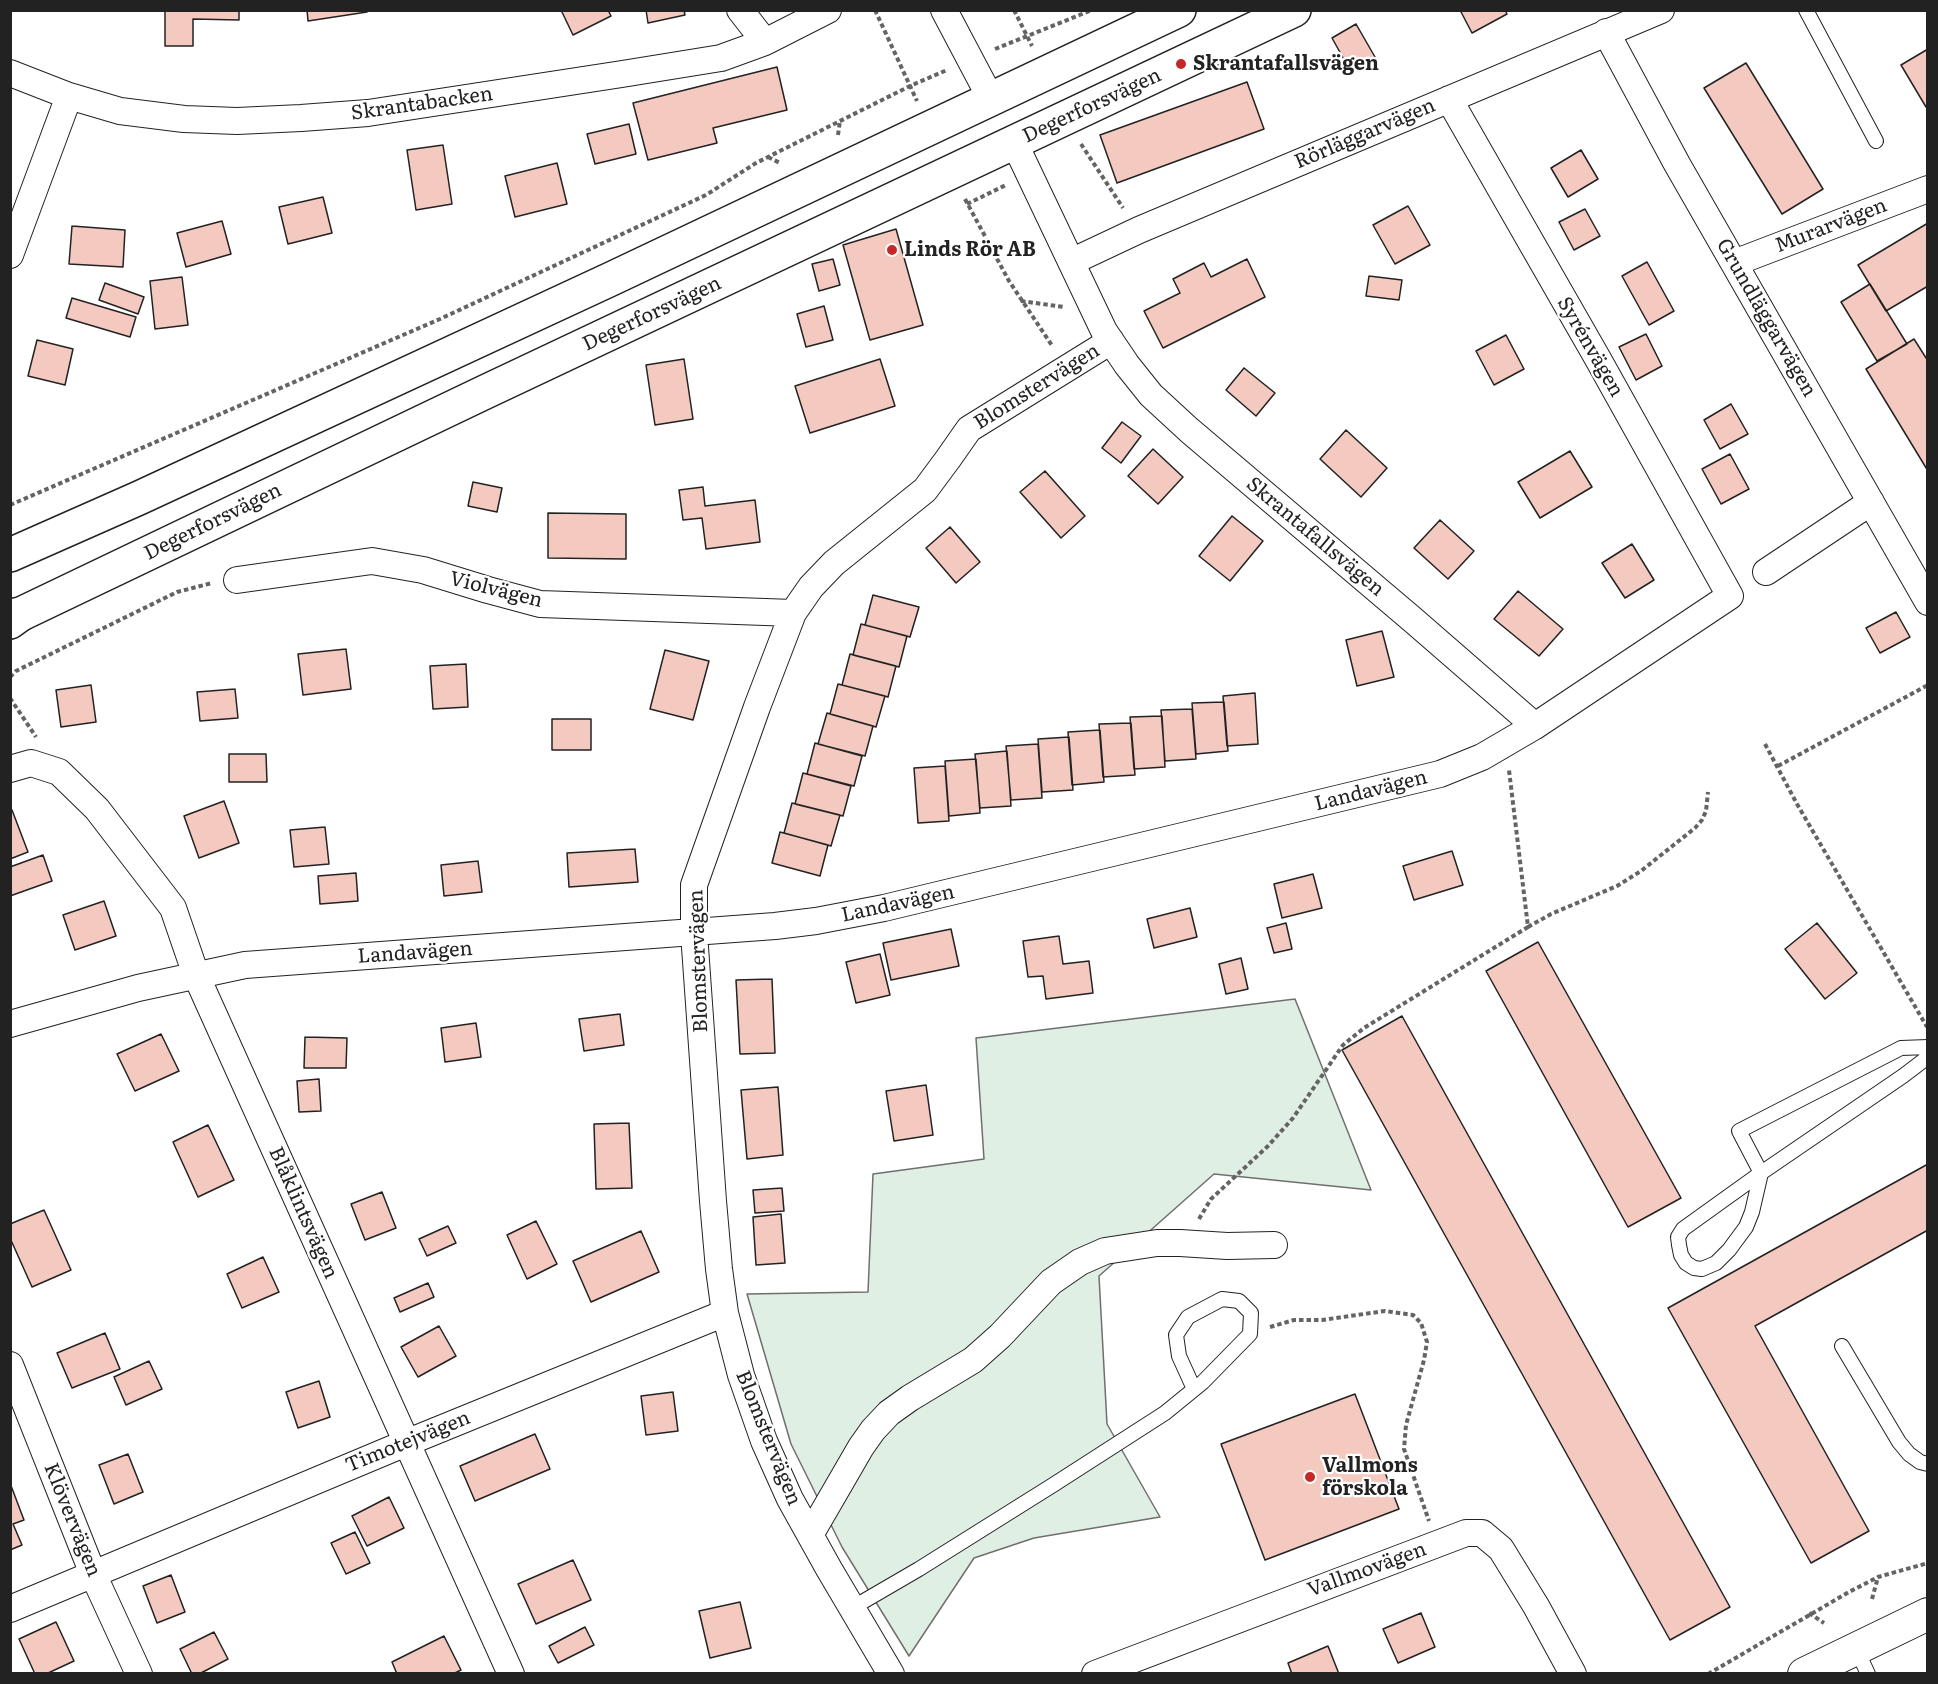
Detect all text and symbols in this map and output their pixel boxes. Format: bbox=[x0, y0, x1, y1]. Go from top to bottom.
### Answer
place label: Skrantafallsvägen bbox=[1193, 52, 1379, 76]
marker: Skrantafallsvägen bbox=[1174, 57, 1188, 71]
street label: Degerforsvägen bbox=[1019, 63, 1165, 149]
street label: Skrantabacken bbox=[350, 82, 494, 126]
street label: Rörläggarvägen bbox=[1291, 94, 1439, 174]
street label: Murarvägen bbox=[1772, 194, 1890, 258]
street label: Grundläggarvägen bbox=[1711, 235, 1821, 401]
place label: Linds Rör AB bbox=[904, 238, 1036, 262]
marker: Linds Rör AB bbox=[885, 243, 899, 257]
street label: Degerforsvägen bbox=[579, 271, 725, 357]
street label: Syrénvägen bbox=[1552, 293, 1628, 401]
street label: Blomstervägen bbox=[970, 339, 1104, 435]
street label: Skrantafallsvägen bbox=[1241, 472, 1389, 602]
street label: Degerforsvägen bbox=[140, 478, 286, 566]
street label: Violvägen bbox=[447, 567, 545, 613]
street label: Landavägen bbox=[1312, 765, 1430, 817]
street label: Landavägen bbox=[839, 880, 957, 928]
street label: Blomstervägen bbox=[685, 889, 713, 1033]
street label: Landavägen bbox=[357, 937, 473, 969]
street label: Blåklintsvägen bbox=[263, 1143, 343, 1283]
street label: Blomstervägen bbox=[730, 1367, 806, 1509]
street label: Timotejvägen bbox=[342, 1406, 474, 1478]
place label: Vallmons förskola bbox=[1322, 1454, 1418, 1501]
street label: Klövervägen bbox=[38, 1460, 106, 1580]
marker: Vallmons förskola bbox=[1303, 1470, 1317, 1484]
street label: Vallmovägen bbox=[1304, 1537, 1430, 1603]

